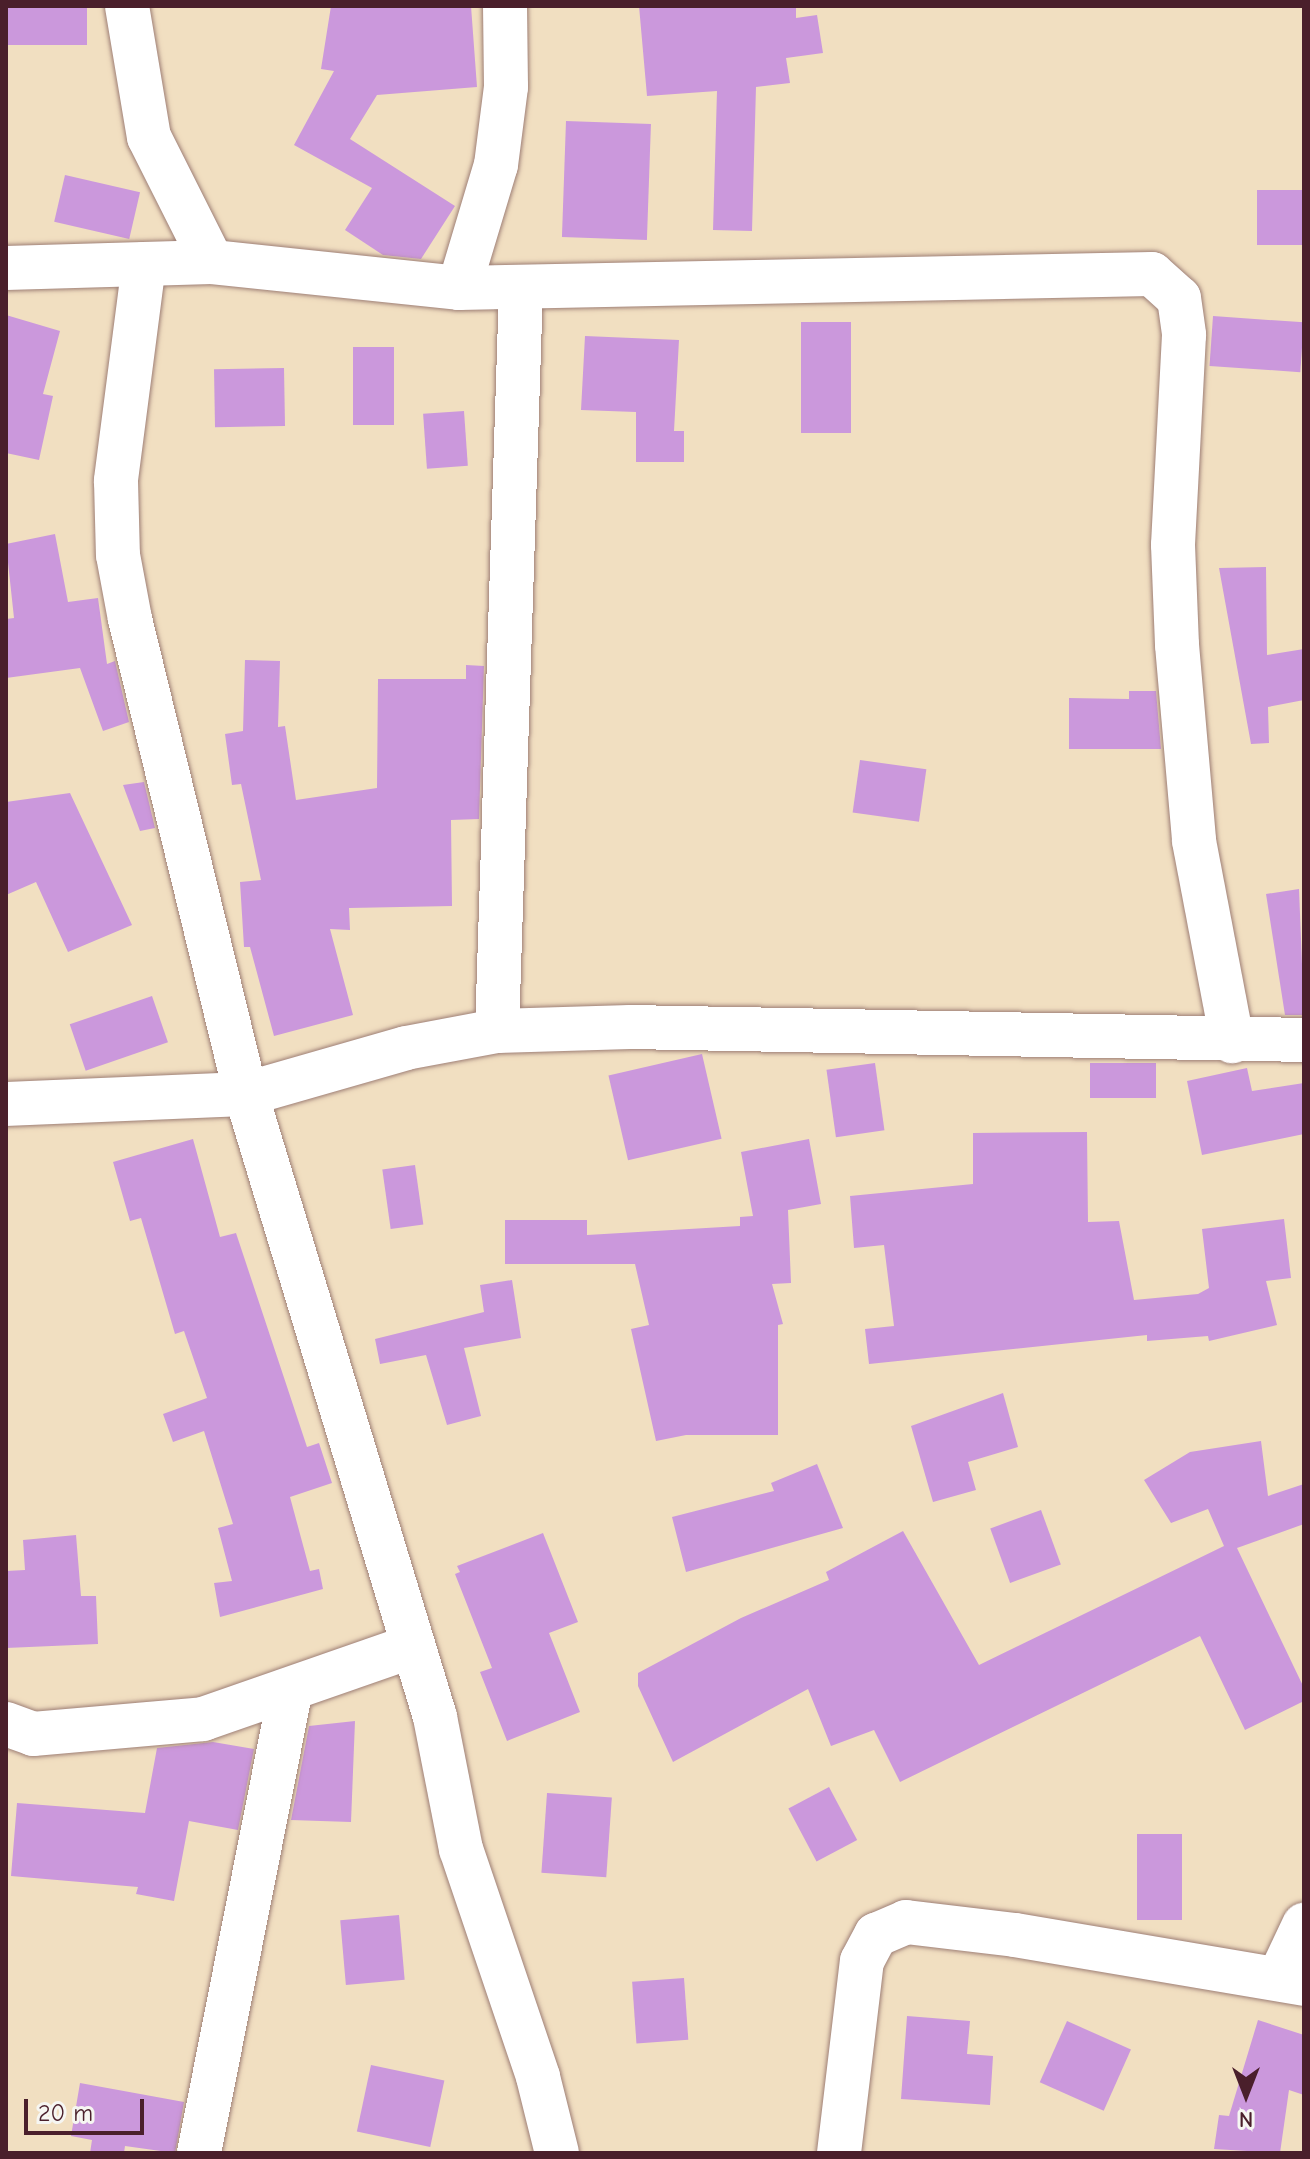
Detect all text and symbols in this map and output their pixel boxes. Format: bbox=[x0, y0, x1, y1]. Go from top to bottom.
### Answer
north arrow bbox=[1206, 2055, 1286, 2135]
scale bar bbox=[28, 2083, 148, 2133]
text: 20 m bbox=[38, 2099, 93, 2127]
text: N bbox=[1239, 2106, 1253, 2132]

